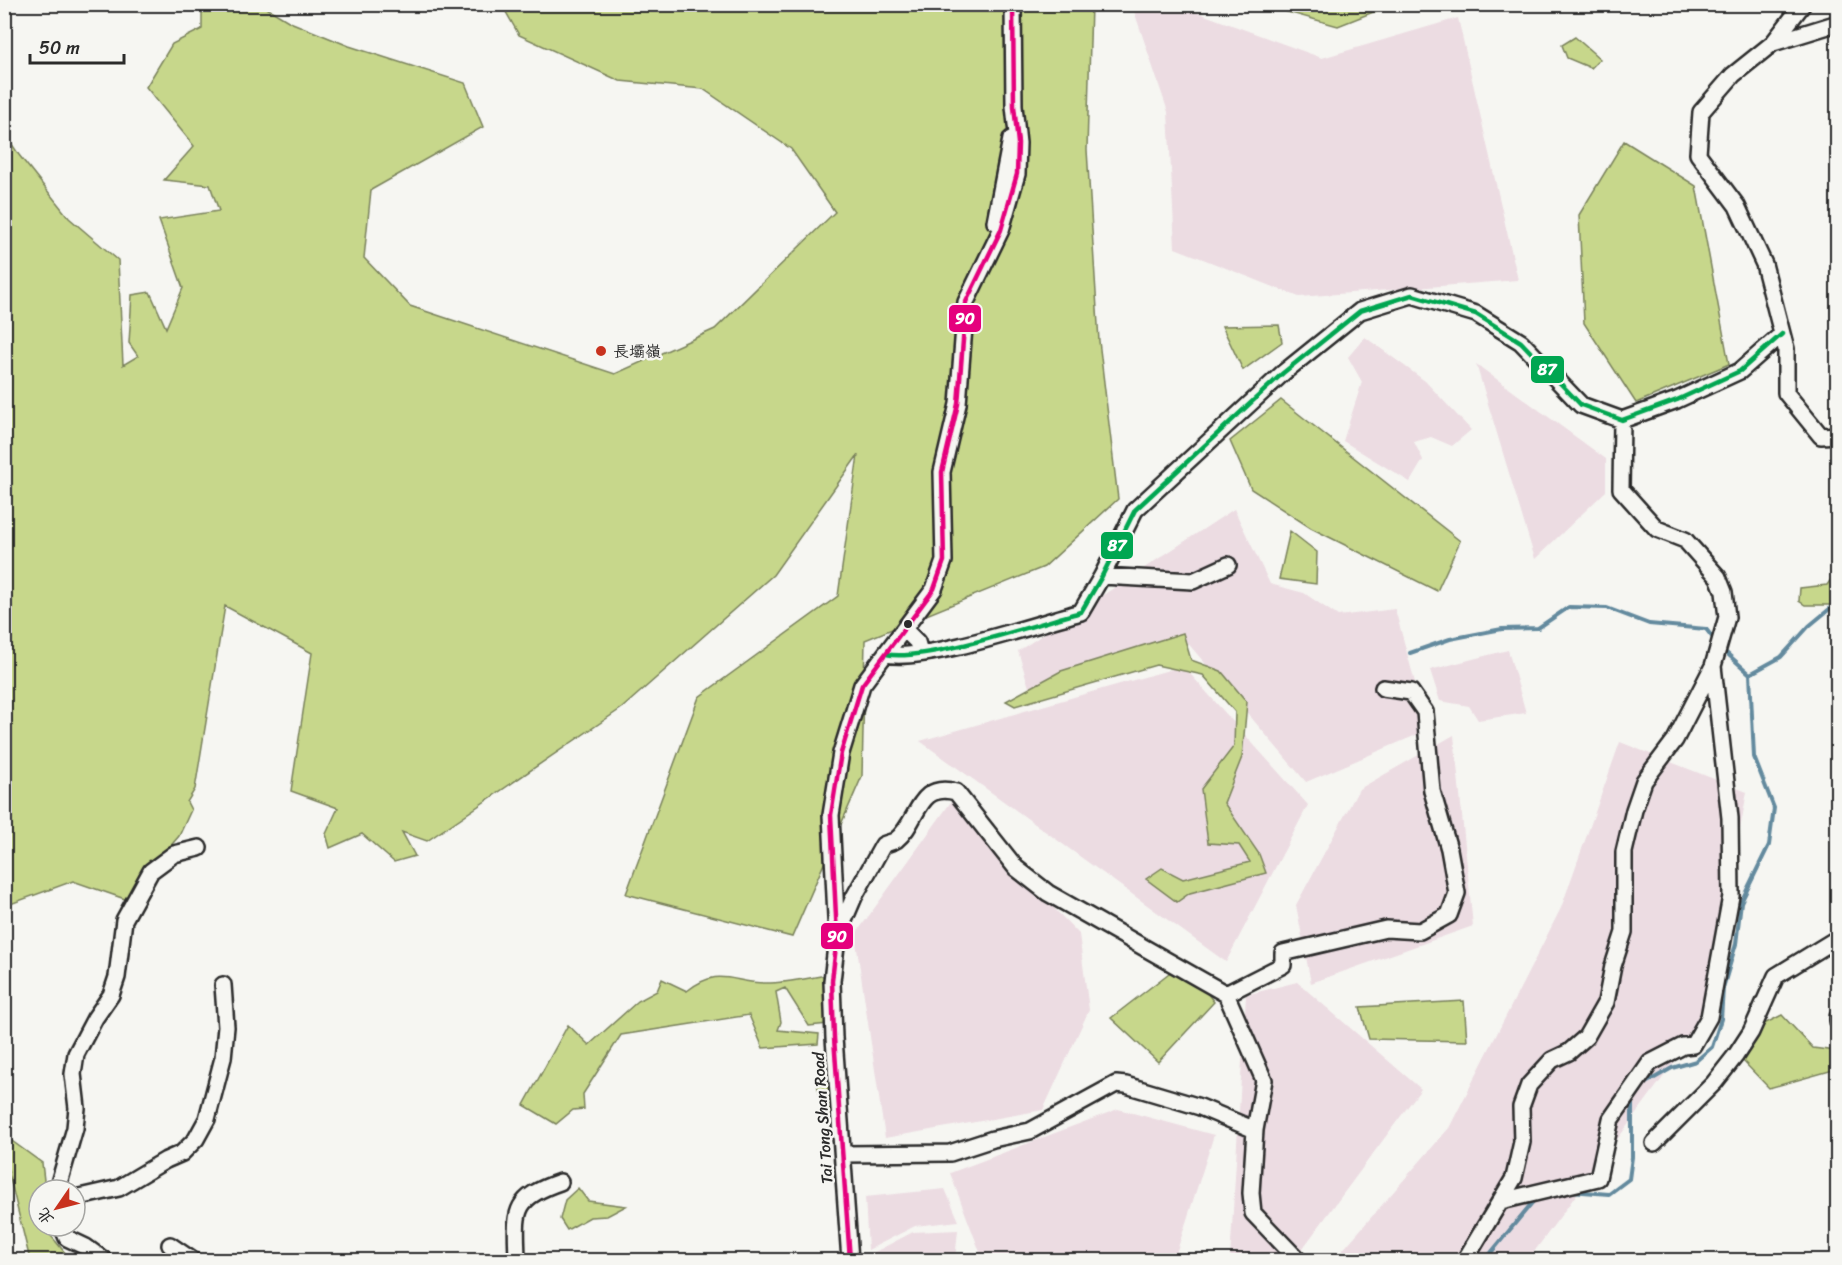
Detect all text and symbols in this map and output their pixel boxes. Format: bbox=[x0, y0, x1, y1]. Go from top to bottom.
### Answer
scale bar bbox=[30, 27, 124, 65]
text: 50 m bbox=[39, 32, 80, 64]
line badge: 90 bbox=[948, 304, 982, 333]
text: 90 bbox=[955, 304, 975, 333]
place label: 長壩嶺 bbox=[613, 337, 661, 366]
marker: 長壩嶺 bbox=[594, 344, 608, 358]
line badge: 87 bbox=[1530, 355, 1565, 384]
text: 87 bbox=[1537, 355, 1558, 384]
line badge: 87 bbox=[1100, 531, 1134, 560]
text: 87 bbox=[1107, 531, 1128, 560]
unlabelled marker bbox=[902, 618, 914, 630]
line badge: 90 bbox=[820, 922, 854, 950]
text: 90 bbox=[827, 922, 847, 951]
street label: Tai Tong Shan Road bbox=[803, 1050, 842, 1185]
north arrow bbox=[27, 1178, 87, 1238]
text: 北 bbox=[29, 1201, 62, 1231]

